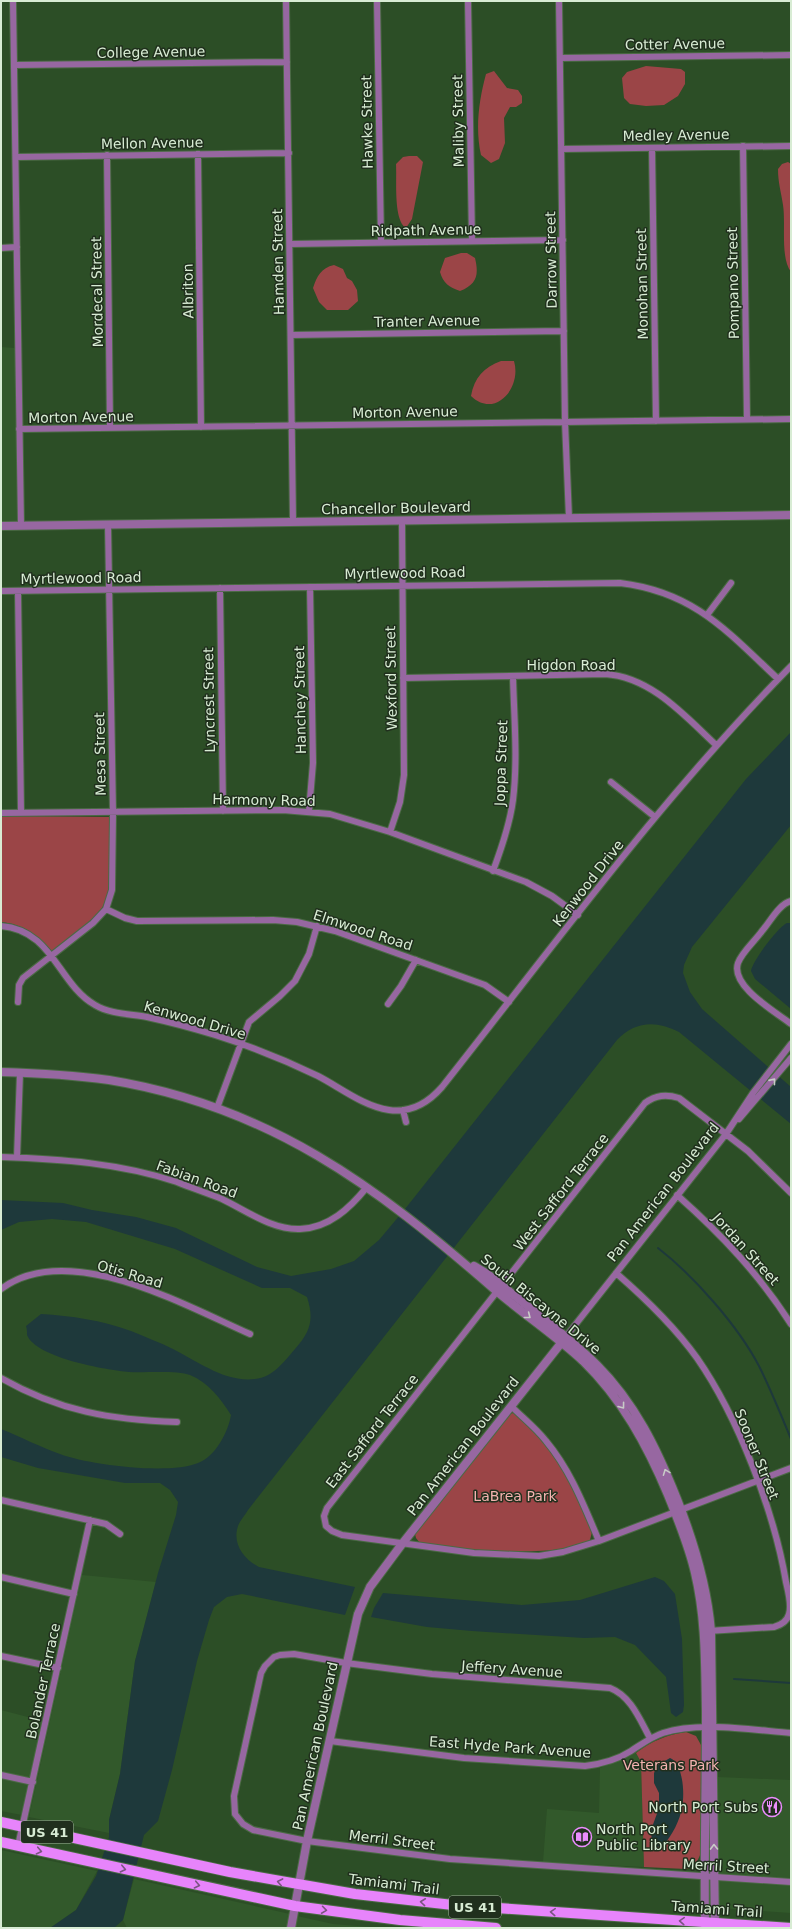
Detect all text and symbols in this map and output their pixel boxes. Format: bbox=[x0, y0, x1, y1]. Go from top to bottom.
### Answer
street label: Cotter Avenue bbox=[625, 35, 725, 53]
street label: College Avenue bbox=[97, 43, 205, 61]
street label: Hawke Street bbox=[358, 74, 376, 169]
street label: Maliby Street bbox=[449, 74, 467, 167]
street label: Medley Avenue bbox=[622, 126, 730, 144]
street label: Mellon Avenue bbox=[101, 134, 203, 152]
street label: Hamden Street bbox=[269, 208, 287, 315]
street label: Darrow Street bbox=[542, 211, 560, 309]
street label: Ridpath Avenue bbox=[370, 221, 482, 239]
street label: Pompano Street bbox=[724, 226, 742, 339]
street label: Monohan Street bbox=[633, 228, 651, 340]
street label: Mordecal Street bbox=[88, 236, 106, 348]
street label: Albriton bbox=[180, 263, 196, 319]
street label: Tranter Avenue bbox=[373, 312, 480, 330]
street label: Morton Avenue bbox=[352, 403, 458, 421]
street label: Morton Avenue bbox=[28, 408, 134, 426]
street label: Chancellor Boulevard bbox=[321, 499, 471, 517]
street label: Myrtlewood Road bbox=[344, 564, 466, 582]
street label: Myrtlewood Road bbox=[20, 569, 142, 587]
street label: Wexford Street bbox=[382, 625, 400, 730]
street label: Hanchey Street bbox=[291, 645, 309, 754]
street label: Lyncrest Street bbox=[200, 647, 218, 753]
street label: Higdon Road bbox=[526, 657, 616, 673]
street label: Mesa Street bbox=[91, 712, 109, 796]
street label: Joppa Street bbox=[491, 719, 511, 807]
street label: Harmony Road bbox=[212, 791, 316, 809]
street label: Kenwood Drive bbox=[549, 837, 627, 929]
street label: Elmwood Road bbox=[311, 906, 415, 954]
street label: Kenwood Drive bbox=[142, 998, 248, 1042]
one-way arrow bbox=[768, 1079, 775, 1086]
street label: Pan American Boulevard bbox=[604, 1119, 722, 1265]
street label: West Safford Terrace bbox=[510, 1130, 612, 1254]
street label: Fabian Road bbox=[154, 1157, 240, 1201]
street label: Jordan Street bbox=[709, 1209, 783, 1289]
street label: South Biscayne Drive bbox=[478, 1251, 604, 1357]
street label: Otis Road bbox=[95, 1257, 165, 1291]
one-way arrow bbox=[524, 1311, 531, 1318]
street label: East Safford Terrace bbox=[323, 1371, 421, 1491]
street label: Pan American Boulevard bbox=[404, 1373, 522, 1519]
one-way arrow bbox=[617, 1402, 625, 1409]
street label: Sooner Street bbox=[732, 1406, 783, 1502]
one-way arrow bbox=[663, 1468, 671, 1476]
park label: LaBrea Park bbox=[473, 1488, 558, 1504]
street label: Bolander Terrace bbox=[23, 1622, 63, 1740]
street label: Jeffery Avenue bbox=[460, 1657, 563, 1681]
street label: Pan American Boulevard bbox=[289, 1660, 341, 1832]
street label: East Hyde Park Avenue bbox=[429, 1733, 591, 1761]
park label: Veterans Park bbox=[623, 1757, 720, 1773]
restaurant icon: North Port Subs bbox=[761, 1796, 783, 1818]
place label: North Port Subs bbox=[648, 1799, 758, 1815]
road number: US 41 bbox=[21, 1821, 73, 1843]
place label: North Port Public Library bbox=[596, 1821, 691, 1853]
library icon: North Port Public Library bbox=[571, 1826, 593, 1848]
street label: Merril Street bbox=[348, 1827, 437, 1853]
one-way arrow bbox=[710, 1844, 718, 1850]
one-way arrow bbox=[36, 1846, 42, 1854]
street label: Merril Street bbox=[682, 1856, 770, 1876]
one-way arrow bbox=[120, 1864, 126, 1872]
street label: Tamiami Trail bbox=[347, 1870, 440, 1898]
one-way arrow bbox=[277, 1878, 284, 1887]
one-way arrow bbox=[193, 1880, 200, 1888]
road number: US 41 bbox=[449, 1896, 501, 1918]
one-way arrow bbox=[420, 1898, 426, 1907]
street label: Tamiami Trail bbox=[670, 1898, 763, 1920]
one-way arrow bbox=[321, 1905, 327, 1914]
one-way arrow bbox=[550, 1907, 556, 1916]
one-way arrow bbox=[679, 1916, 685, 1925]

